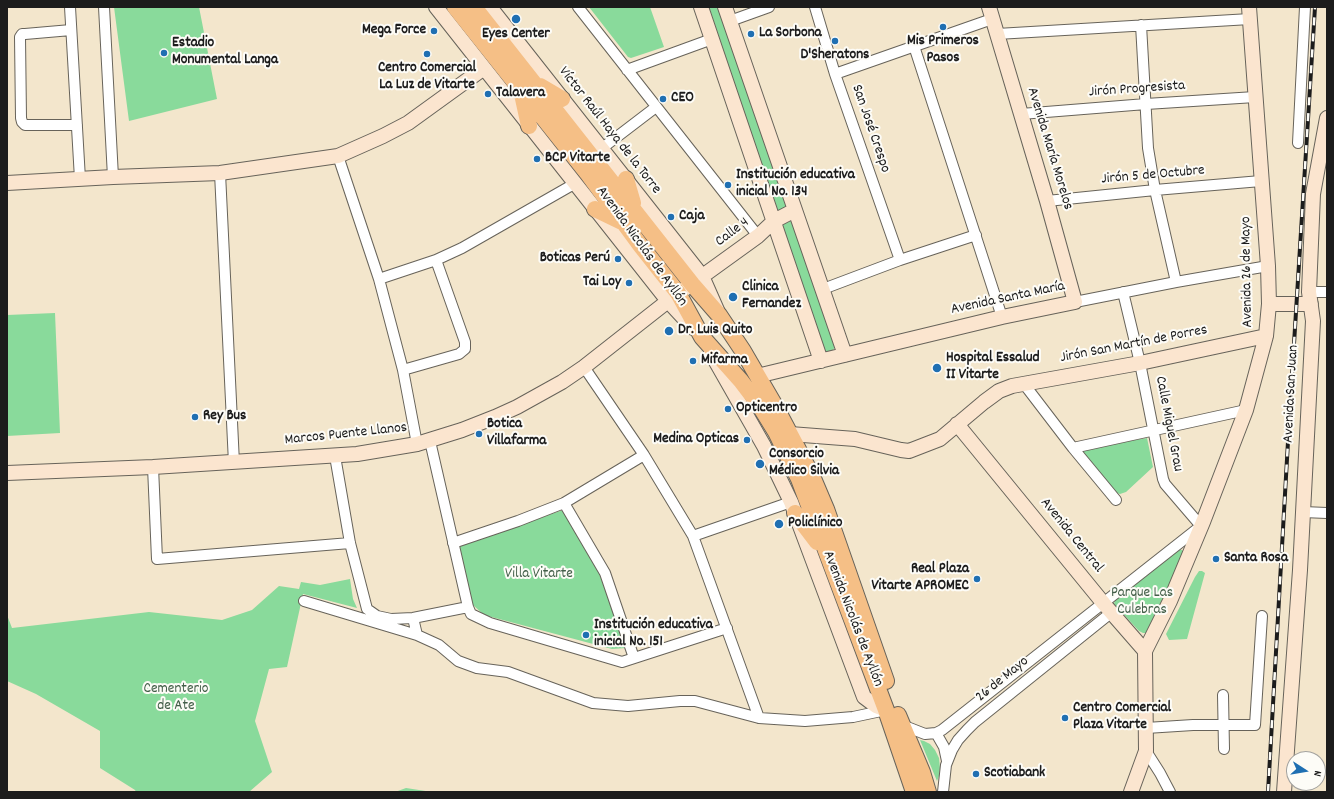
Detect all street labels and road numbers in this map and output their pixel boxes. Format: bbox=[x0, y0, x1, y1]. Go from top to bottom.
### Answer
street label: Víctor Raúl Haya de la Torre bbox=[554, 64, 664, 198]
street label: Jirón Progresista bbox=[1088, 78, 1186, 102]
street label: San José Crespo bbox=[847, 83, 893, 175]
street label: Avenida María Morelos bbox=[1022, 86, 1076, 212]
street label: Jirón 5 de Octubre bbox=[1101, 163, 1205, 189]
street label: Avenida Nicolás de Ayllón bbox=[591, 183, 691, 311]
street label: Calle 4 bbox=[712, 214, 754, 252]
street label: Avenida 26 de Mayo bbox=[1238, 216, 1258, 328]
street label: Avenida Santa María bbox=[949, 278, 1067, 320]
street label: Jirón San Martín de Porres bbox=[1059, 322, 1209, 368]
street label: Avenida San Juan bbox=[1280, 345, 1304, 443]
street label: Calle Miguel Grau bbox=[1150, 375, 1186, 473]
street label: Marcos Puente Llanos bbox=[284, 420, 408, 450]
street label: Avenida Central bbox=[1035, 495, 1107, 577]
street label: Avenida Nicolás de Ayllón bbox=[818, 549, 886, 689]
street label: 26 de Mayo bbox=[973, 653, 1033, 707]

